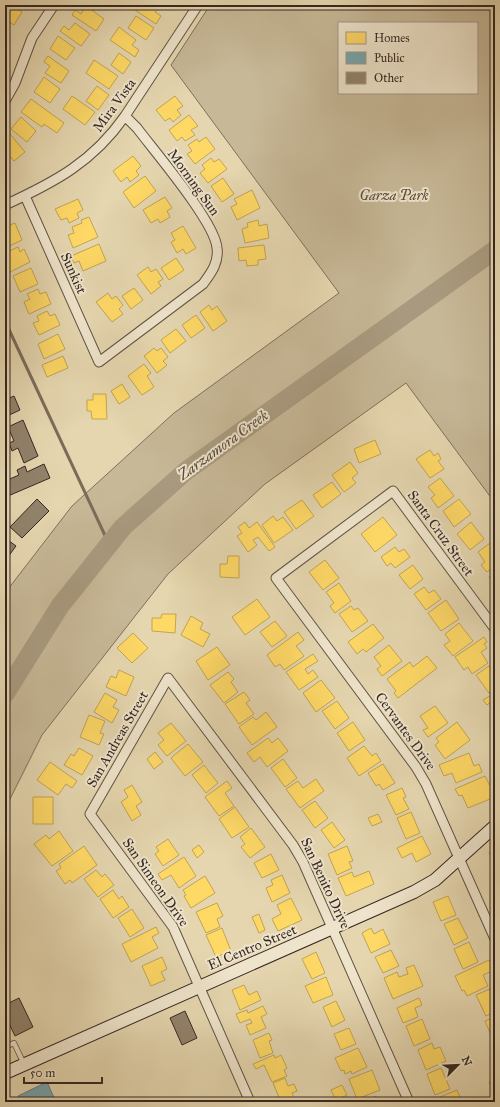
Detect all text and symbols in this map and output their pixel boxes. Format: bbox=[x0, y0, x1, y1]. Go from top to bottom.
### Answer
legend bbox=[338, 22, 478, 94]
text: Homes bbox=[374, 31, 410, 45]
text: Public bbox=[374, 51, 405, 65]
text: Other bbox=[374, 71, 404, 85]
street label: Mira Vista bbox=[89, 75, 140, 135]
street label: Morning Sun bbox=[164, 146, 224, 219]
park label: Garza Park bbox=[359, 187, 429, 204]
street label: Sunkist bbox=[57, 250, 90, 297]
water label: Zarzamora Creek bbox=[174, 406, 272, 484]
street label: Santa Cruz Street bbox=[404, 487, 477, 580]
street label: San Andreas Street bbox=[83, 688, 152, 790]
street label: Cervantes Drive bbox=[372, 689, 440, 774]
street label: San Simeon Drive bbox=[119, 835, 193, 930]
street label: San Benito Drive bbox=[297, 835, 354, 932]
street label: El Centro Street bbox=[205, 921, 299, 974]
north arrow bbox=[438, 1045, 478, 1085]
text: N bbox=[459, 1054, 475, 1069]
scale bar bbox=[24, 1059, 102, 1085]
text: 50 m bbox=[30, 1066, 55, 1080]

